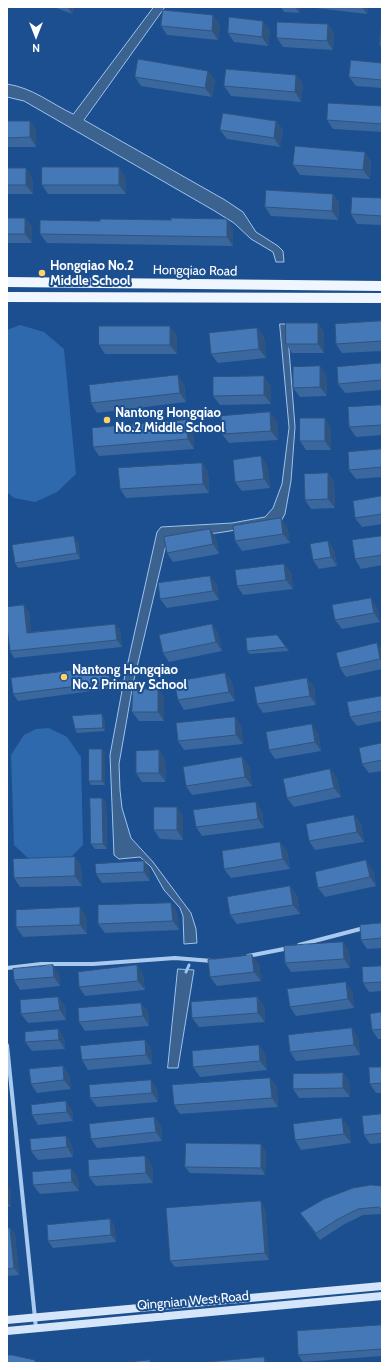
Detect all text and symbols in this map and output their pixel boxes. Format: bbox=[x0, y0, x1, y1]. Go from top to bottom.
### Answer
north arrow bbox=[16, 16, 56, 56]
text: N bbox=[32, 41, 40, 55]
place label: Hongqiao No.2 Middle School bbox=[50, 258, 134, 289]
street label: Hongqiao Road bbox=[153, 262, 237, 280]
marker: Hongqiao No.2 Middle School bbox=[37, 268, 47, 278]
place label: Nantong Hongqiao No.2 Middle School bbox=[115, 405, 225, 436]
marker: Nantong Hongqiao No.2 Middle School bbox=[102, 415, 112, 425]
place label: Nantong Hongqiao No.2 Primary School bbox=[72, 662, 187, 693]
marker: Nantong Hongqiao No.2 Primary School bbox=[59, 672, 69, 682]
street label: Qingnian West Road bbox=[136, 1288, 250, 1314]

